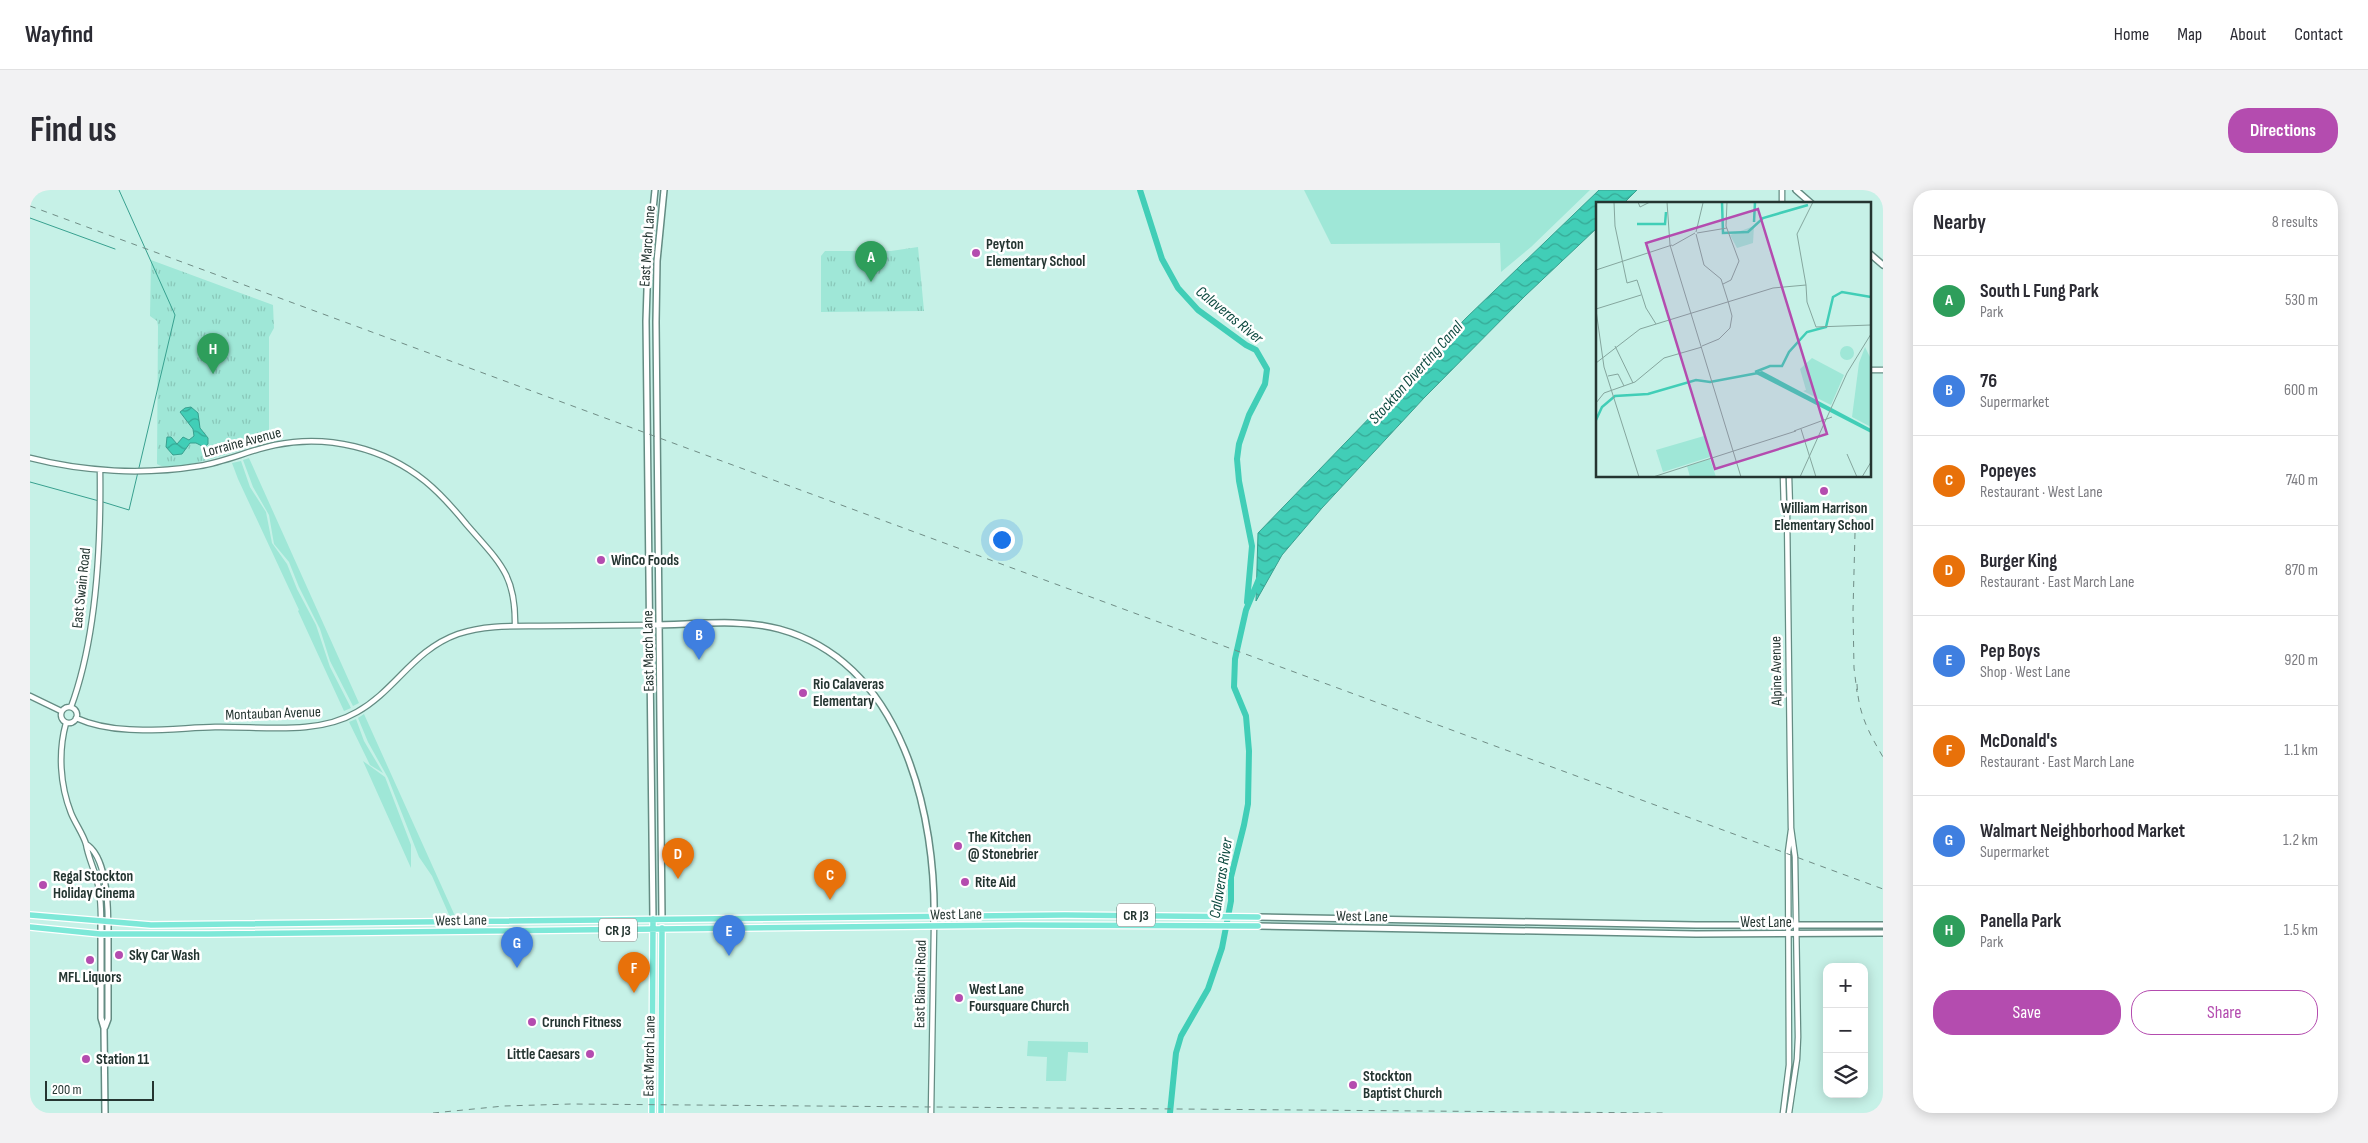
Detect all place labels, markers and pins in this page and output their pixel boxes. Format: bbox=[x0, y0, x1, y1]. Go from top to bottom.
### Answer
place label: Peyton Elementary School bbox=[986, 235, 1085, 271]
pin: A bbox=[855, 241, 887, 282]
marker: Peyton Elementary School bbox=[970, 247, 982, 259]
pin: H bbox=[197, 333, 229, 374]
marker: William Harrison Elementary School bbox=[1818, 485, 1830, 497]
place label: William Harrison Elementary School bbox=[1774, 499, 1874, 535]
place label: WinCo Foods bbox=[611, 551, 679, 570]
marker: WinCo Foods bbox=[595, 554, 607, 566]
pin: B bbox=[683, 619, 715, 660]
place label: Rio Calaveras Elementary bbox=[813, 675, 884, 711]
marker: Rio Calaveras Elementary bbox=[797, 687, 809, 699]
place label: The Kitchen @ Stonebrier bbox=[968, 828, 1039, 864]
pin: D bbox=[662, 838, 694, 879]
marker: The Kitchen @ Stonebrier bbox=[952, 840, 964, 852]
pin: C bbox=[814, 859, 846, 900]
place label: Regal Stockton Holiday Cinema bbox=[53, 867, 135, 903]
place label: Rite Aid bbox=[975, 873, 1016, 892]
marker: Rite Aid bbox=[959, 876, 971, 888]
marker: Regal Stockton Holiday Cinema bbox=[37, 879, 49, 891]
pin: E bbox=[713, 915, 745, 956]
pin: G bbox=[501, 927, 533, 968]
place label: Sky Car Wash bbox=[129, 946, 200, 965]
marker: Sky Car Wash bbox=[113, 949, 125, 961]
pin: F bbox=[618, 952, 650, 993]
marker: MFL Liquors bbox=[84, 954, 96, 966]
place label: MFL Liquors bbox=[59, 968, 122, 987]
place label: West Lane Foursquare Church bbox=[969, 980, 1069, 1016]
marker: West Lane Foursquare Church bbox=[953, 992, 965, 1004]
place label: Crunch Fitness bbox=[542, 1013, 622, 1032]
marker: Crunch Fitness bbox=[526, 1016, 538, 1028]
place label: Little Caesars bbox=[507, 1045, 580, 1064]
marker: Little Caesars bbox=[584, 1048, 596, 1060]
place label: Station 11 bbox=[96, 1050, 149, 1069]
marker: Station 11 bbox=[80, 1053, 92, 1065]
place label: Stockton Baptist Church bbox=[1363, 1067, 1442, 1103]
marker: Stockton Baptist Church bbox=[1347, 1079, 1359, 1091]

